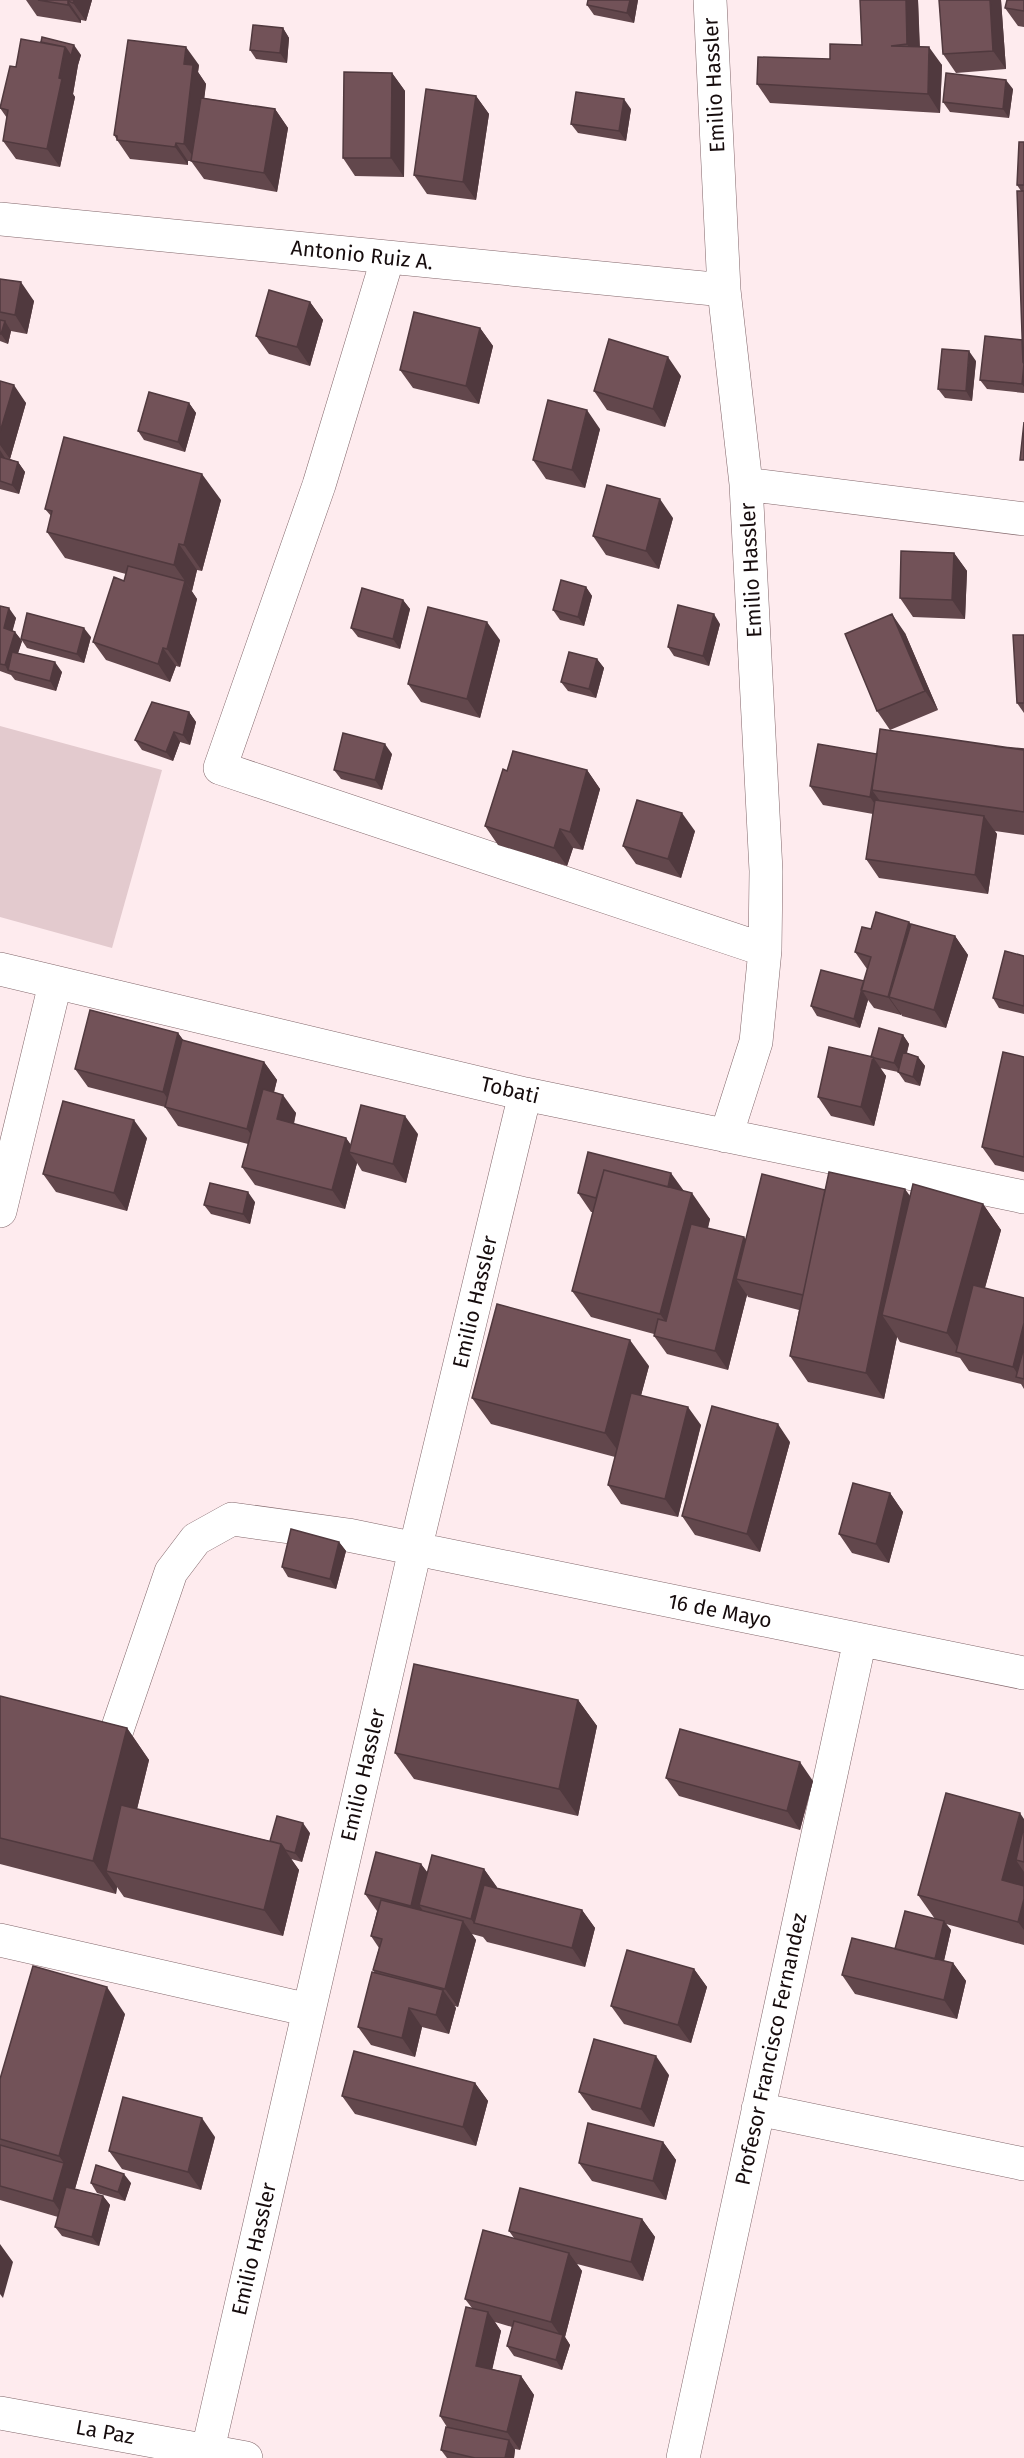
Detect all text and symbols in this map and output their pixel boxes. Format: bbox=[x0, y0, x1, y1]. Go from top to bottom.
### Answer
street label: Emilio Hassler bbox=[697, 17, 731, 153]
street label: Antonio Ruiz A. bbox=[290, 235, 434, 275]
street label: Emilio Hassler bbox=[734, 502, 768, 638]
street label: Tobati bbox=[478, 1071, 542, 1109]
street label: Emilio Hassler bbox=[447, 1233, 503, 1371]
street label: 16 de Mayo bbox=[666, 1588, 774, 1634]
street label: Emilio Hassler bbox=[335, 1706, 391, 1844]
street label: Profesor Francisco Fernandez bbox=[729, 1911, 813, 2187]
street label: Emilio Hassler bbox=[226, 2180, 282, 2318]
street label: La Paz bbox=[74, 2414, 136, 2450]

